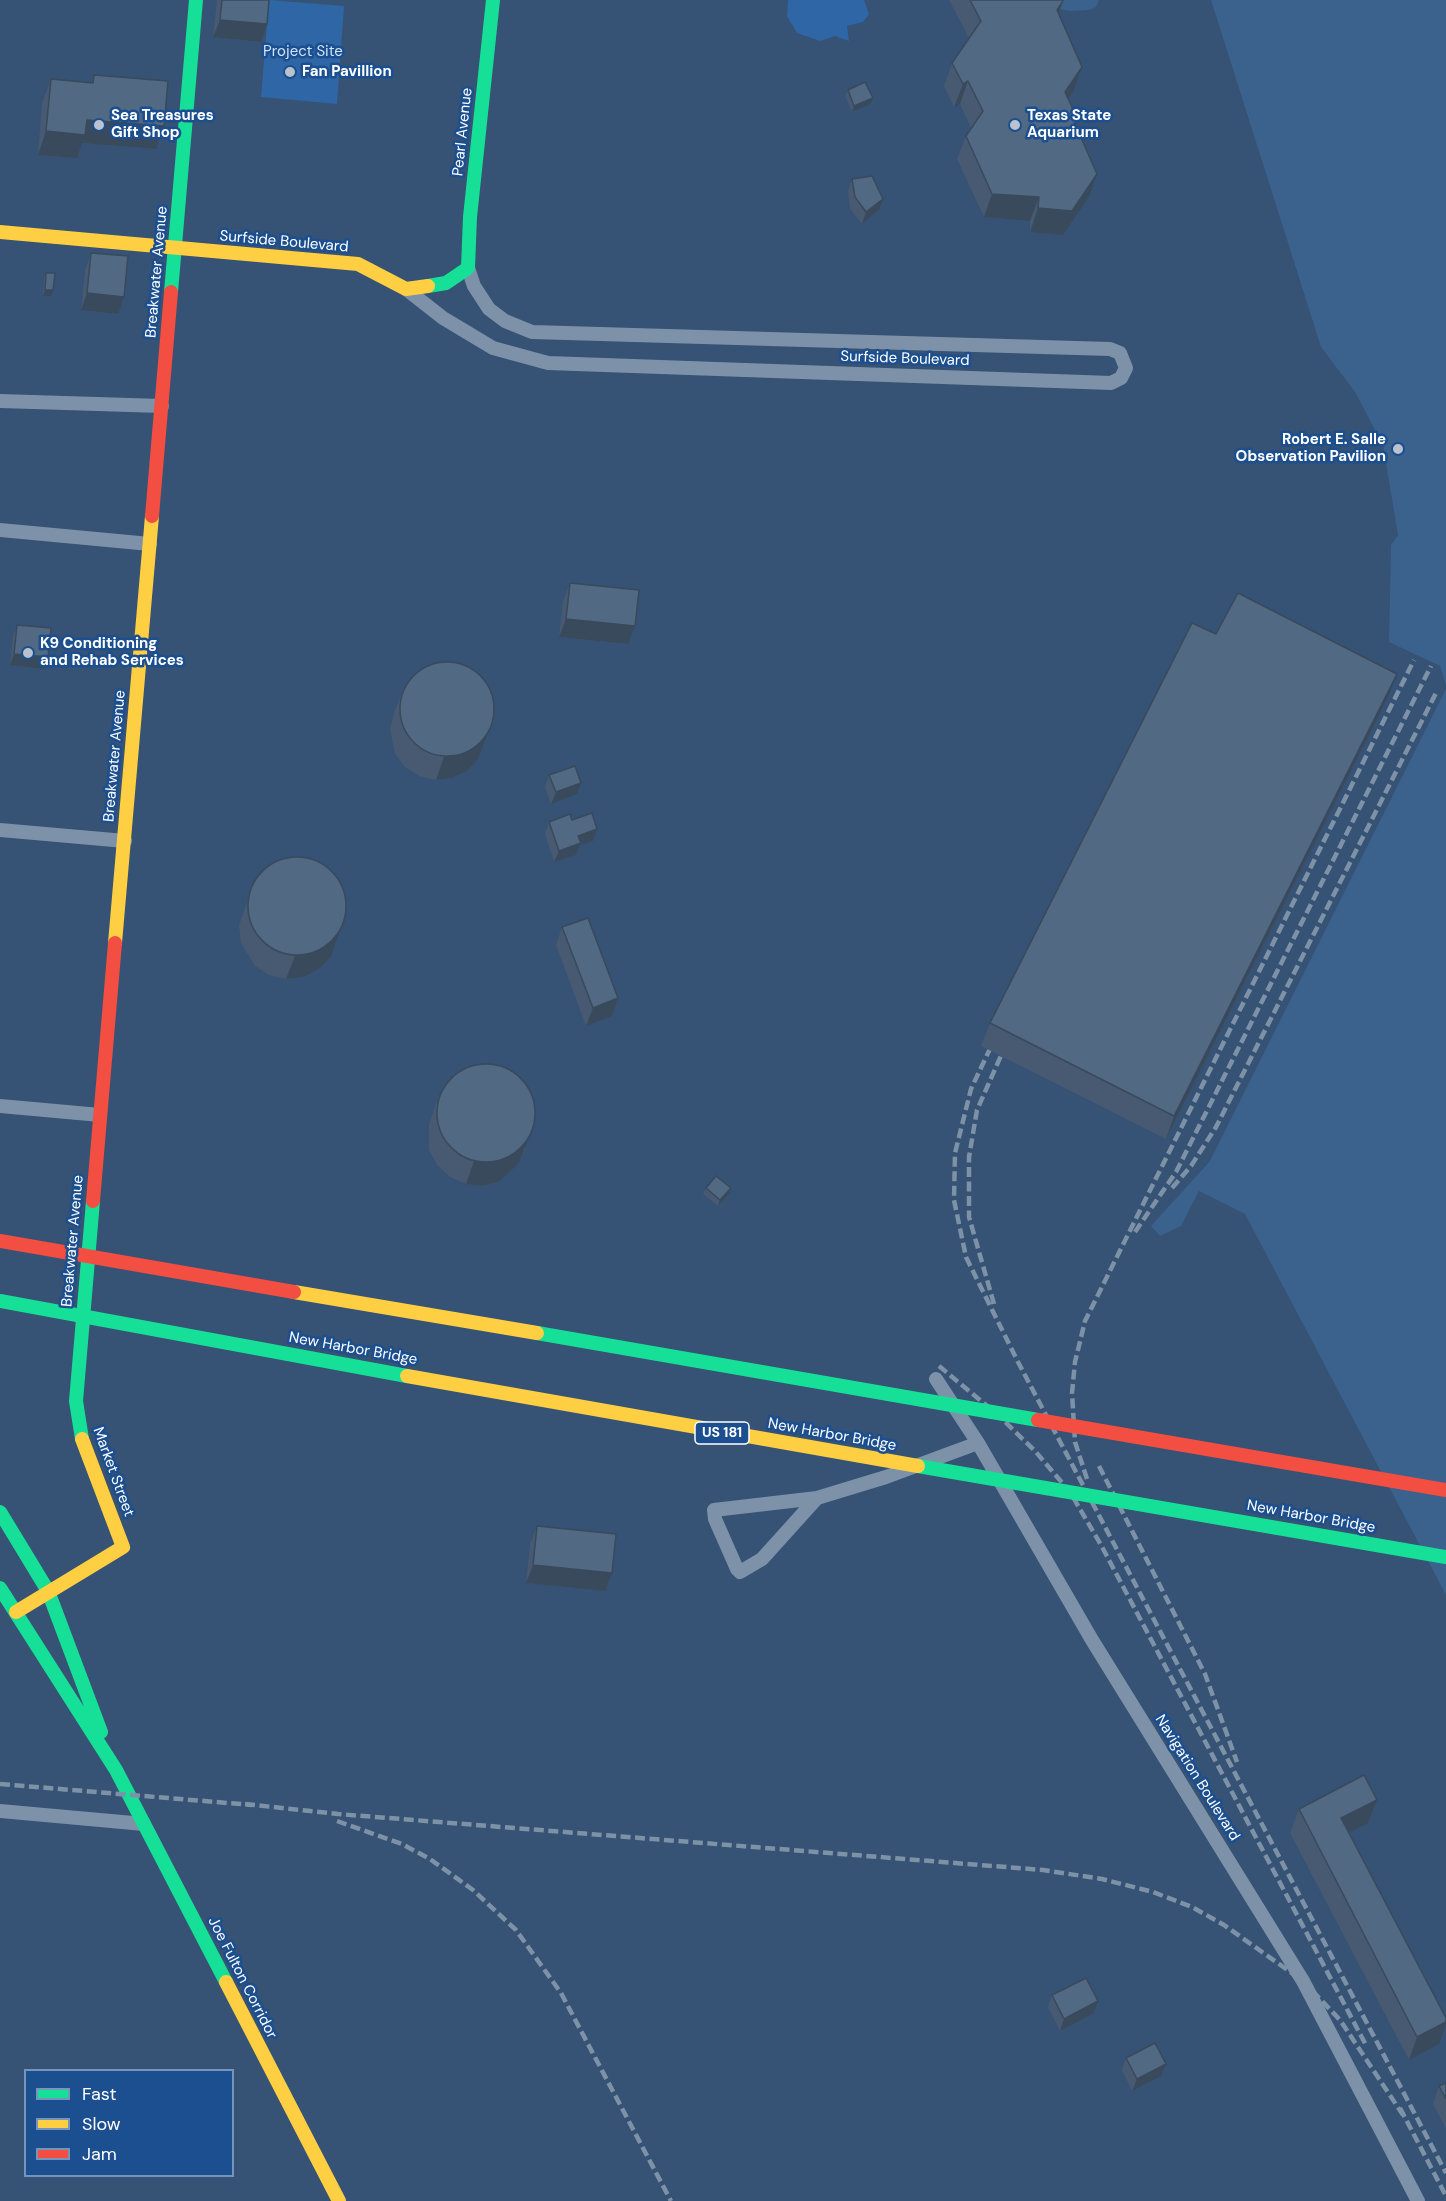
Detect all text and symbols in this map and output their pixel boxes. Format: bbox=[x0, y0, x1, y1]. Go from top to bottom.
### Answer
park label: Project Site bbox=[263, 43, 343, 61]
place label: Fan Pavillion bbox=[302, 63, 392, 81]
marker: Fan Pavillion bbox=[283, 65, 297, 79]
street label: Pearl Avenue bbox=[449, 87, 477, 177]
place label: Sea Treasures Gift Shop bbox=[111, 107, 214, 142]
place label: Texas State Aquarium bbox=[1027, 107, 1111, 142]
marker: Sea Treasures Gift Shop bbox=[92, 118, 106, 132]
marker: Texas State Aquarium bbox=[1008, 118, 1022, 132]
street label: Breakwater Avenue bbox=[142, 205, 172, 339]
street label: Surfside Boulevard bbox=[219, 227, 349, 257]
street label: Surfside Boulevard bbox=[840, 348, 970, 370]
place label: Robert E. Salle Observation Pavilion bbox=[1236, 431, 1386, 466]
marker: Robert E. Salle Observation Pavilion bbox=[1391, 442, 1405, 456]
place label: K9 Conditioning and Rehab Services bbox=[40, 635, 184, 670]
marker: K9 Conditioning and Rehab Services bbox=[21, 646, 35, 660]
street label: Breakwater Avenue bbox=[100, 689, 130, 823]
street label: Breakwater Avenue bbox=[58, 1174, 88, 1308]
street label: New Harbor Bridge bbox=[287, 1329, 419, 1369]
street label: New Harbor Bridge bbox=[766, 1415, 898, 1455]
road number: US 181 bbox=[695, 1422, 749, 1444]
street label: Market Street bbox=[88, 1425, 138, 1519]
street label: New Harbor Bridge bbox=[1245, 1497, 1377, 1537]
street label: Navigation Boulevard bbox=[1151, 1712, 1243, 1844]
street label: Joe Fulton Corridor bbox=[204, 1914, 280, 2042]
legend bbox=[24, 2069, 234, 2177]
text: Fast bbox=[82, 2082, 117, 2106]
text: Slow bbox=[82, 2112, 121, 2136]
text: Jam bbox=[82, 2142, 117, 2166]

